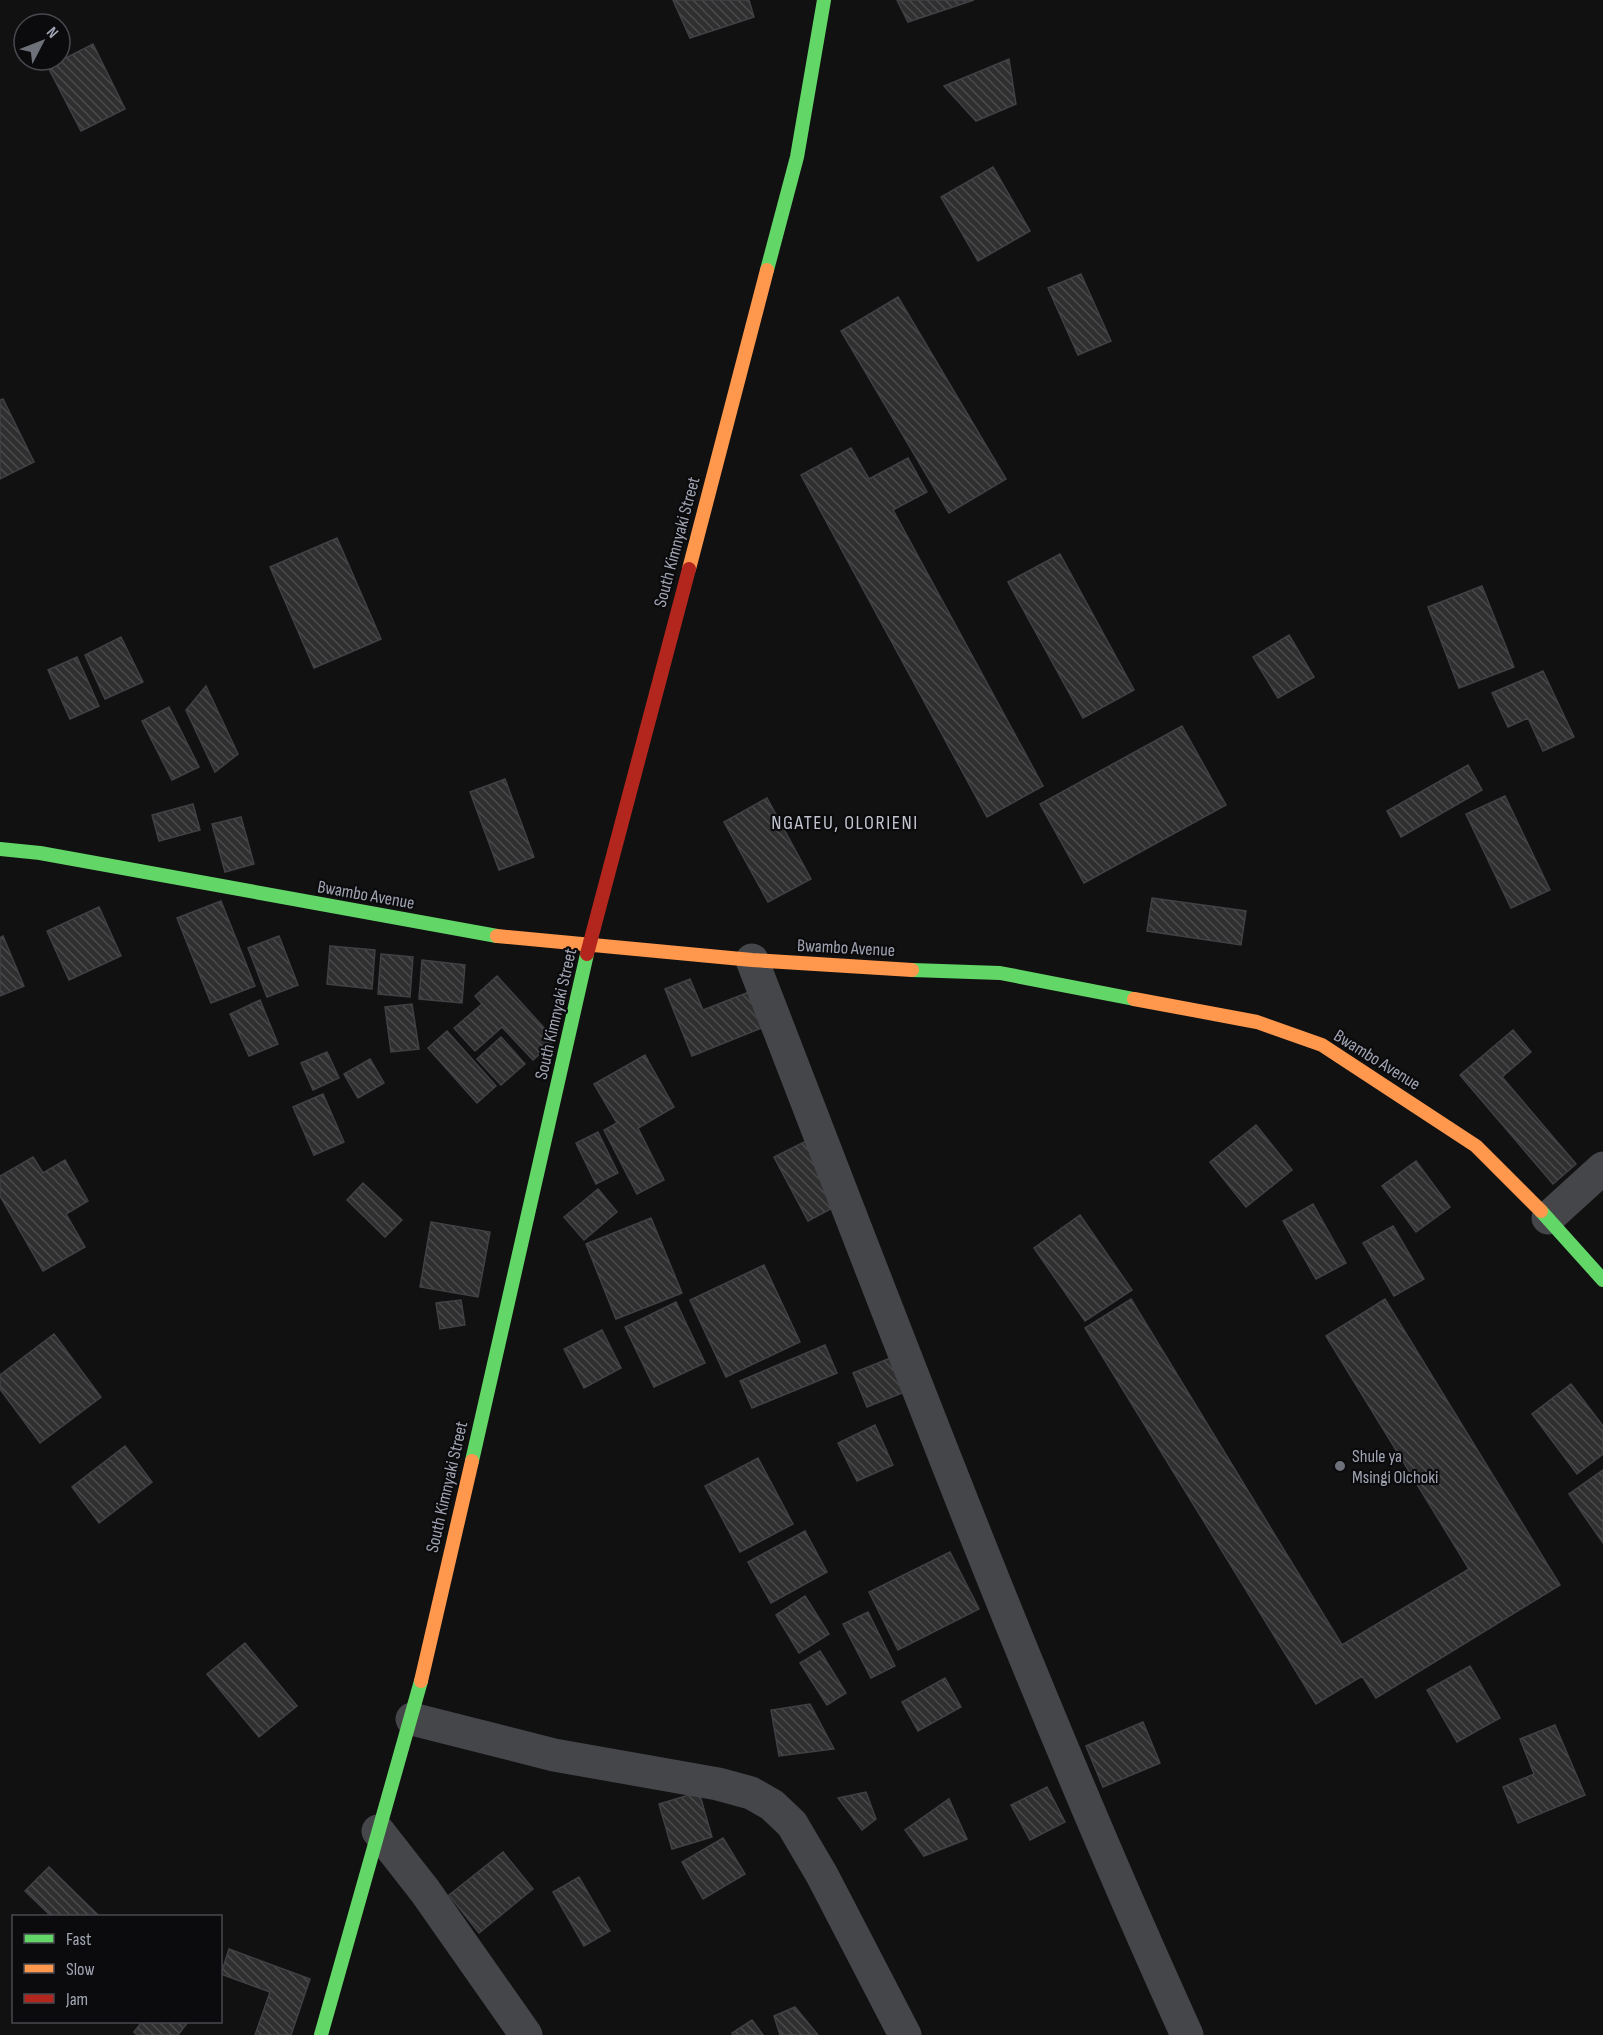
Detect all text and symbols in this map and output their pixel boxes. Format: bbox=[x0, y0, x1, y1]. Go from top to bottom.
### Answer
north arrow bbox=[12, 12, 72, 72]
text: N bbox=[42, 23, 62, 42]
street label: South Kimnyaki Street bbox=[649, 474, 705, 610]
district label: NGATEU, OLORIENI bbox=[771, 811, 919, 835]
street label: Bwambo Avenue bbox=[316, 876, 416, 914]
street label: Bwambo Avenue bbox=[796, 935, 896, 961]
street label: South Kimnyaki Street bbox=[531, 946, 581, 1082]
street label: Bwambo Avenue bbox=[1330, 1025, 1424, 1095]
street label: South Kimnyaki Street bbox=[422, 1419, 472, 1555]
place label: Shule ya Msingi Olchoki bbox=[1352, 1446, 1438, 1488]
marker: Shule ya Msingi Olchoki bbox=[1333, 1459, 1347, 1473]
legend bbox=[12, 1915, 222, 2023]
text: Fast bbox=[66, 1929, 92, 1950]
text: Slow bbox=[66, 1959, 95, 1980]
text: Jam bbox=[65, 1989, 88, 2010]

